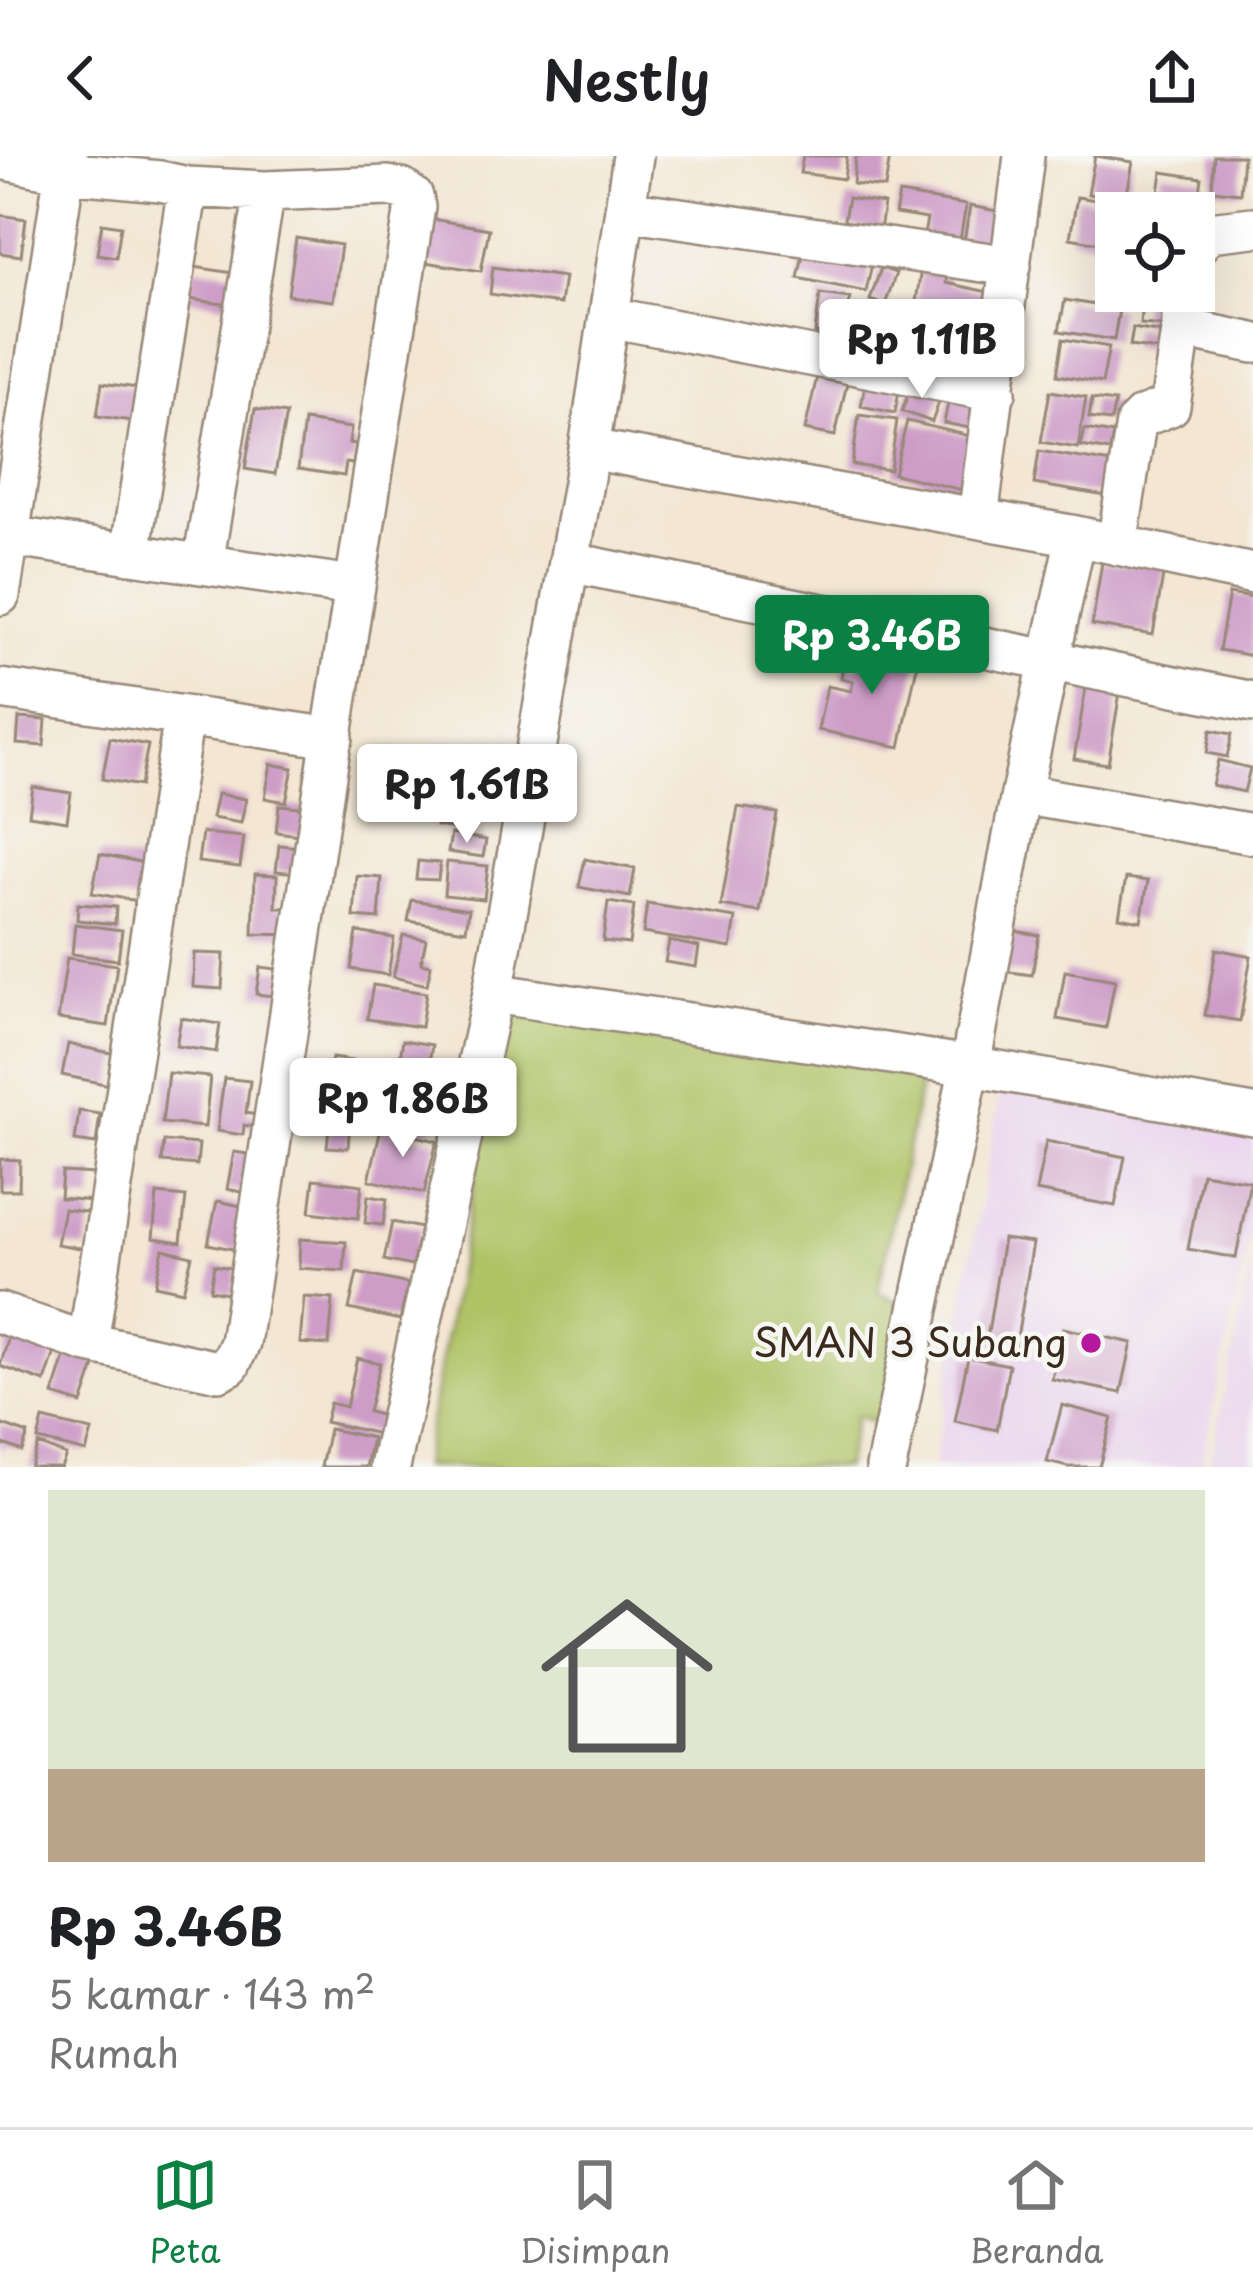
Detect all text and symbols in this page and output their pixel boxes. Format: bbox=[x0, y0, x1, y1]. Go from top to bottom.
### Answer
text: Nestly bbox=[543, 38, 710, 119]
icon: back bbox=[48, 45, 114, 111]
icon: share bbox=[1139, 45, 1205, 111]
map controls bbox=[1095, 192, 1215, 312]
button: locate bbox=[1095, 192, 1215, 312]
pin: Rp 1.11B bbox=[798, 299, 1046, 401]
text: Rp 1.11B bbox=[846, 308, 998, 367]
pin: Rp 3.46B bbox=[748, 595, 996, 697]
text: Rp 3.46B bbox=[782, 604, 962, 663]
pin: Rp 1.61B bbox=[343, 744, 591, 846]
text: Rp 1.61B bbox=[384, 753, 550, 812]
pin: Rp 1.86B bbox=[279, 1058, 527, 1160]
text: Rp 1.86B bbox=[317, 1067, 489, 1126]
place label: SMAN 3 Subang bbox=[753, 1311, 1067, 1370]
marker: SMAN 3 Subang bbox=[1078, 1330, 1104, 1356]
icon: home bbox=[519, 1568, 735, 1784]
text: Rp 3.46B bbox=[48, 1886, 283, 1963]
text: 5 kamar · 143 m² bbox=[48, 1963, 375, 2022]
text: Rumah bbox=[48, 2022, 179, 2081]
tab: Peta bbox=[150, 2152, 220, 2274]
tab: Disimpan bbox=[520, 2152, 670, 2274]
tab: Beranda bbox=[969, 2152, 1103, 2274]

